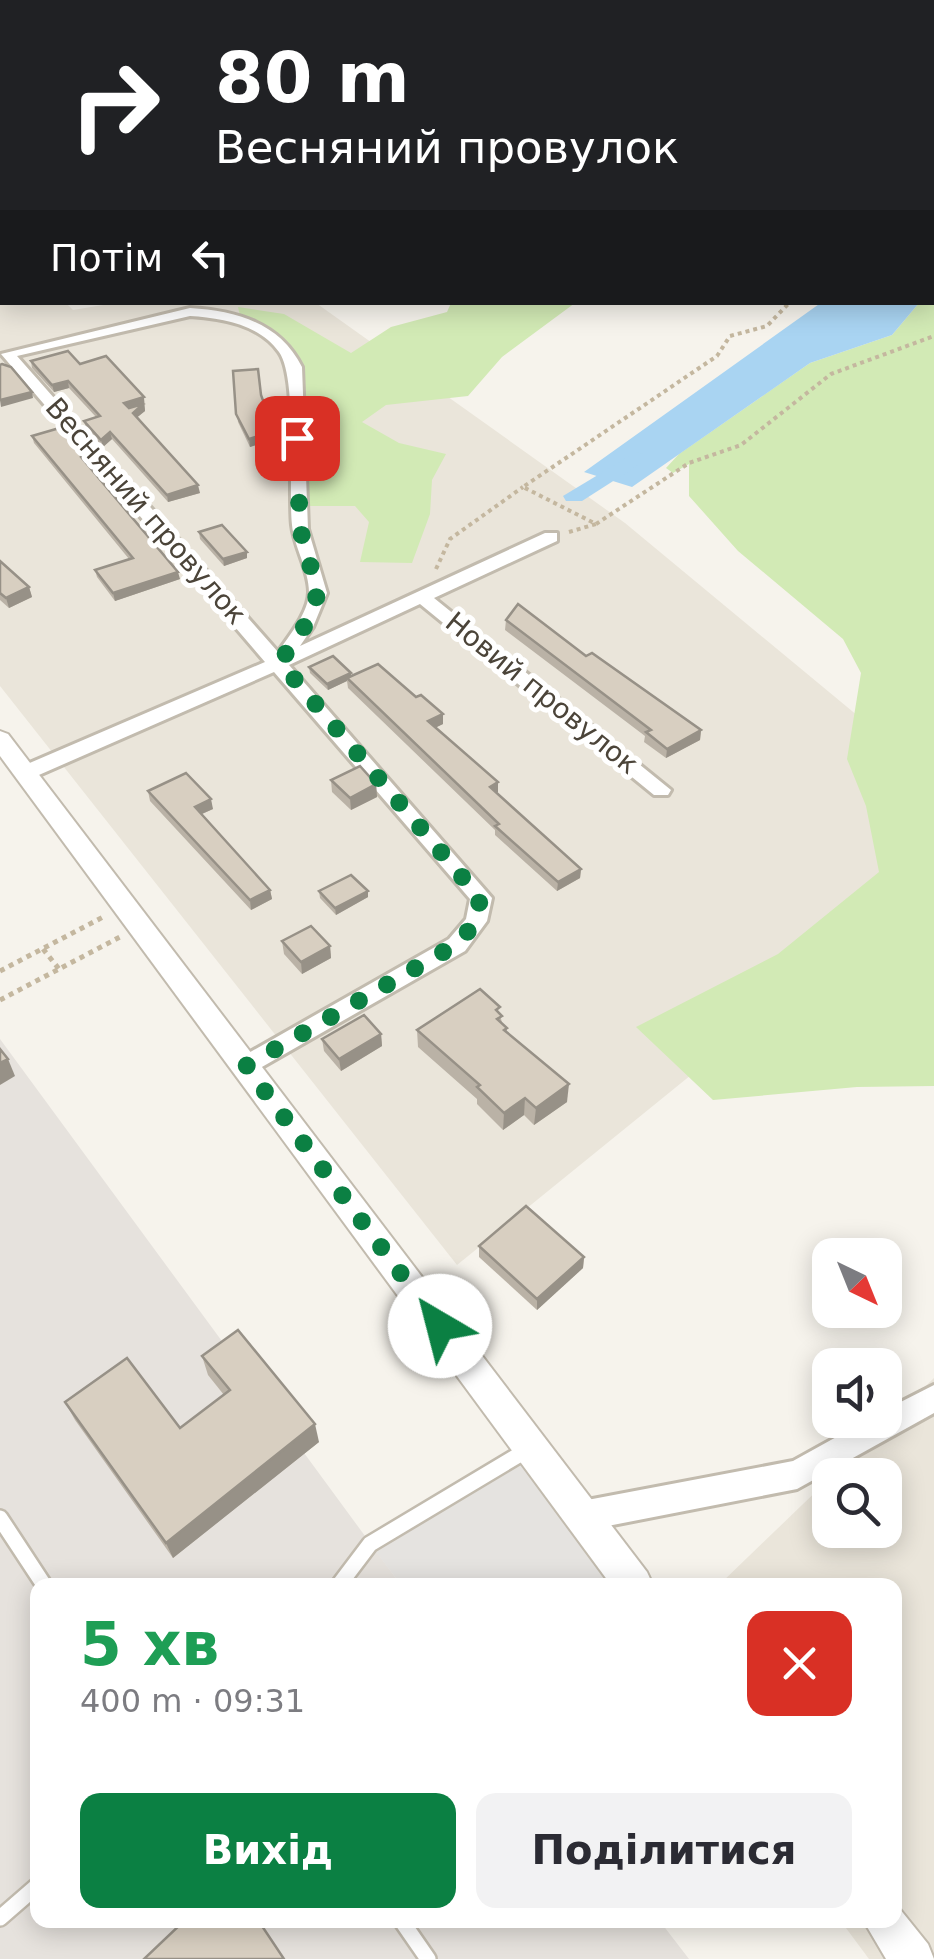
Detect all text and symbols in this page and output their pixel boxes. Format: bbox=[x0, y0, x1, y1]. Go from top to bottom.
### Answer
text: 80 m bbox=[215, 37, 410, 119]
icon: right bbox=[50, 40, 180, 170]
text: Весняний провулок bbox=[215, 121, 679, 174]
icon: left bbox=[183, 230, 238, 285]
text: Потім bbox=[50, 236, 163, 280]
street label: Весняний провулок bbox=[39, 391, 253, 631]
pin bbox=[255, 396, 340, 481]
icon: arrive bbox=[270, 411, 325, 466]
street label: Новий провулок bbox=[439, 605, 645, 781]
north arrow bbox=[812, 1238, 902, 1328]
map controls bbox=[812, 1238, 902, 1548]
position arrow bbox=[388, 1274, 492, 1378]
button: sound bbox=[812, 1348, 902, 1438]
button: search bbox=[812, 1458, 902, 1548]
text: 5 хв bbox=[80, 1609, 219, 1679]
button: close bbox=[747, 1611, 852, 1716]
text: 400 m · 09:31 bbox=[80, 1682, 305, 1720]
button: Вихід bbox=[80, 1793, 456, 1908]
button: Поділитися bbox=[476, 1793, 852, 1908]

